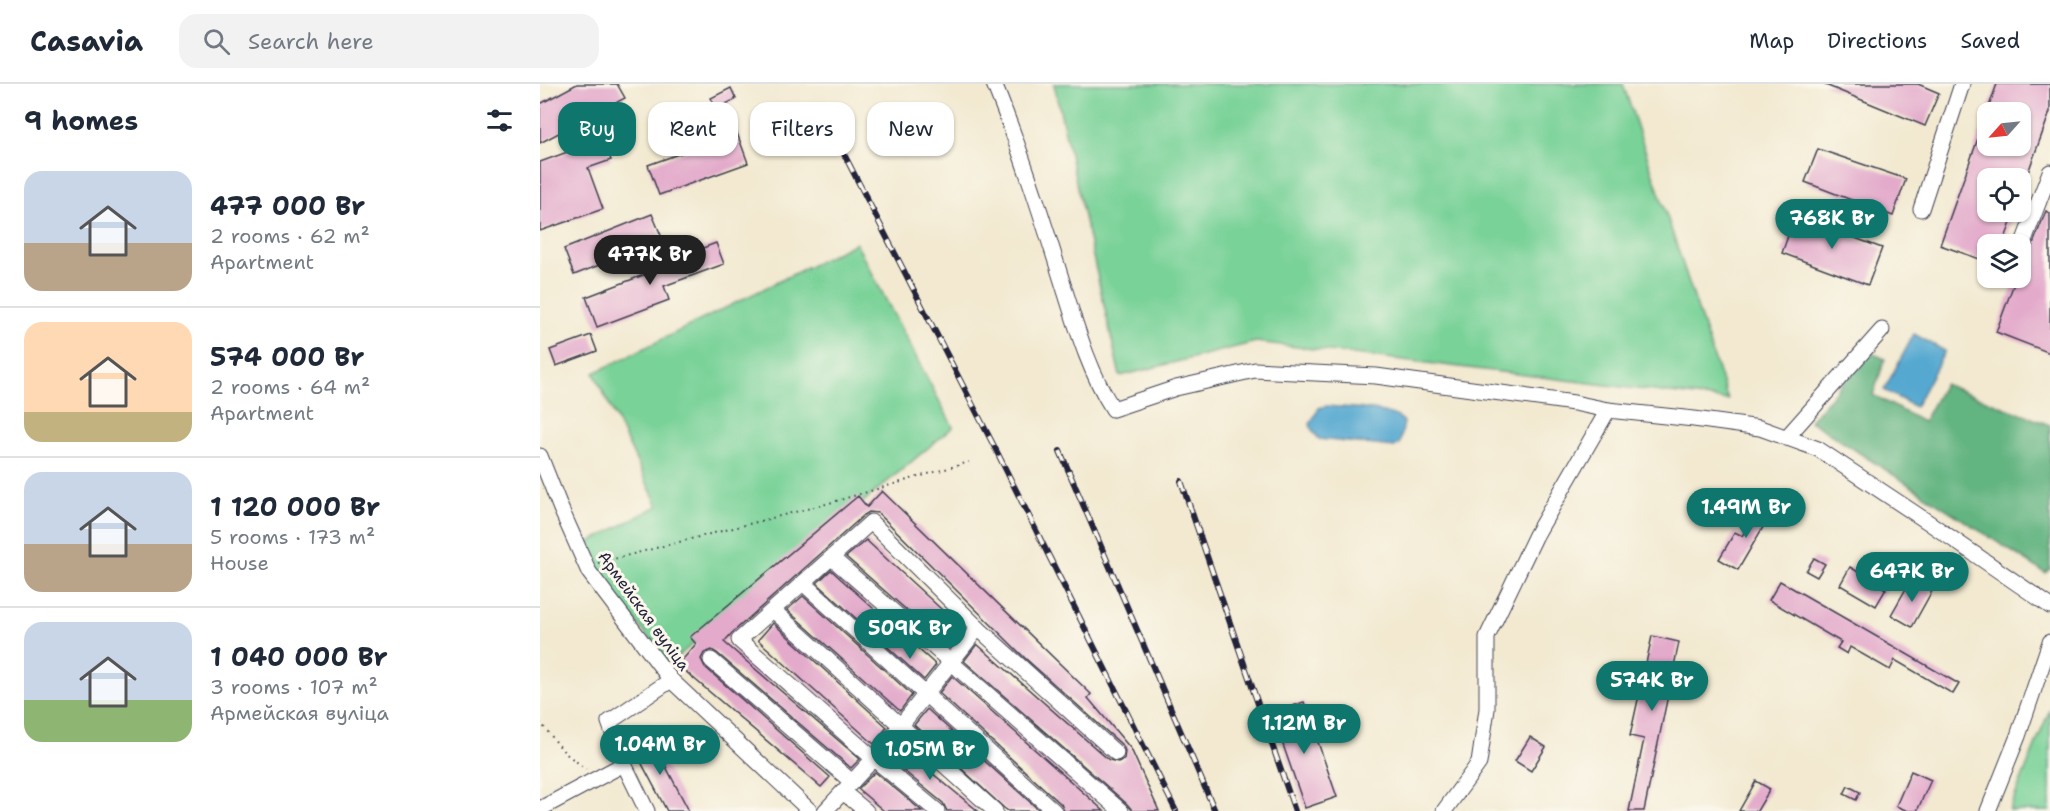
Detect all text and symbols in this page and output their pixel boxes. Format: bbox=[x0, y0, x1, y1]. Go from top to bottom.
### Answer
search box bbox=[179, 14, 599, 68]
text: Casavia bbox=[30, 22, 143, 60]
icon: search bbox=[200, 25, 233, 58]
text: Search here bbox=[248, 27, 374, 56]
text: Map bbox=[1749, 27, 1794, 55]
text: Directions bbox=[1827, 27, 1927, 55]
text: Saved bbox=[1960, 27, 2020, 55]
chip: Buy bbox=[558, 102, 636, 156]
chip: Rent bbox=[648, 102, 738, 156]
chip: Filters bbox=[750, 102, 855, 156]
chip: New bbox=[867, 102, 954, 156]
north arrow bbox=[1977, 102, 2031, 156]
map controls bbox=[1977, 102, 2031, 288]
text: 9 homes bbox=[24, 103, 138, 138]
icon: filters bbox=[483, 104, 516, 137]
button: locate bbox=[1977, 168, 2031, 222]
text: 477 000 Br bbox=[210, 188, 365, 223]
icon: home bbox=[72, 195, 144, 267]
pin: 768K Br bbox=[1777, 199, 1887, 250]
text: 768K Br bbox=[1789, 205, 1875, 231]
text: 2 rooms · 62 m² bbox=[210, 223, 370, 249]
button: layers bbox=[1977, 234, 2031, 288]
pin: 477K Br bbox=[595, 235, 705, 286]
text: 477K Br bbox=[608, 241, 692, 267]
text: Apartment bbox=[210, 249, 314, 275]
text: 574 000 Br bbox=[210, 339, 364, 374]
icon: home bbox=[72, 346, 144, 418]
text: 2 rooms · 64 m² bbox=[210, 374, 370, 400]
text: Apartment bbox=[210, 400, 314, 426]
pin: 1.49M Br bbox=[1684, 488, 1808, 539]
text: 1 120 000 Br bbox=[210, 489, 380, 524]
text: 1.49M Br bbox=[1701, 494, 1791, 520]
icon: home bbox=[72, 496, 144, 568]
text: 5 rooms · 173 m² bbox=[210, 524, 375, 550]
street label: Армейская вуліца bbox=[593, 547, 695, 675]
text: House bbox=[210, 550, 269, 576]
pin: 647K Br bbox=[1857, 552, 1967, 603]
text: 647K Br bbox=[1870, 558, 1954, 584]
pin: 509K Br bbox=[855, 609, 965, 660]
text: 509K Br bbox=[868, 615, 952, 641]
text: 1 040 000 Br bbox=[210, 639, 388, 674]
icon: home bbox=[72, 646, 144, 718]
pin: 574K Br bbox=[1597, 661, 1707, 712]
text: 574K Br bbox=[1610, 667, 1694, 693]
text: 3 rooms · 107 m² bbox=[210, 674, 378, 700]
text: Армейская вуліца bbox=[210, 700, 389, 726]
pin: 1.12M Br bbox=[1242, 704, 1366, 755]
text: 1.12M Br bbox=[1261, 710, 1347, 736]
pin: 1.04M Br bbox=[598, 725, 722, 776]
pin: 1.05M Br bbox=[868, 730, 992, 781]
text: 1.04M Br bbox=[614, 731, 706, 757]
text: 1.05M Br bbox=[885, 736, 975, 762]

